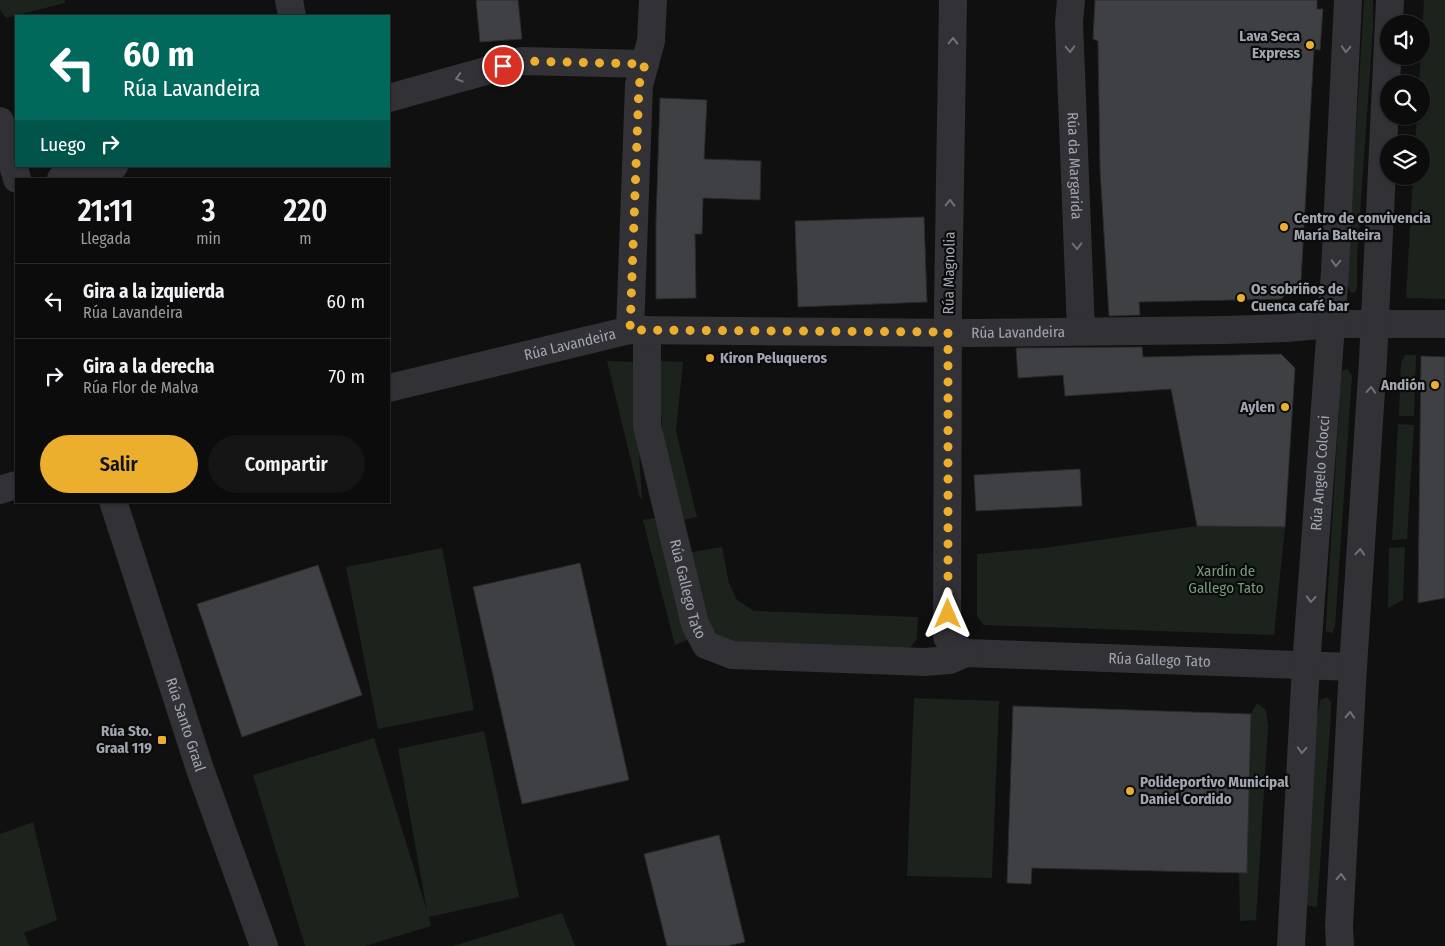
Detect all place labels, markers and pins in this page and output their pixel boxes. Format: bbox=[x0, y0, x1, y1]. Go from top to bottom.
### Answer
place label: Lava Seca Express bbox=[1239, 27, 1301, 62]
marker: Lava Seca Express bbox=[1304, 39, 1316, 51]
pin bbox=[482, 45, 524, 87]
place label: Centro de convivencia María Balteira bbox=[1294, 209, 1431, 244]
marker: Centro de convivencia María Balteira bbox=[1278, 221, 1290, 233]
place label: Os sobriños de Cuenca café bar bbox=[1251, 280, 1350, 315]
marker: Os sobriños de Cuenca café bar bbox=[1235, 292, 1247, 304]
place label: Kiron Peluqueros bbox=[720, 349, 828, 367]
marker: Kiron Peluqueros bbox=[704, 352, 716, 364]
place label: Andión bbox=[1380, 376, 1425, 394]
marker: Andión bbox=[1429, 379, 1441, 391]
place label: Aylen bbox=[1239, 398, 1275, 416]
marker: Aylen bbox=[1279, 401, 1291, 413]
place label: Rúa Sto. Graal 119 bbox=[96, 722, 153, 757]
marker: Rúa Sto. Graal 119 bbox=[156, 734, 168, 746]
place label: Polideportivo Municipal Daniel Cordido bbox=[1140, 773, 1289, 808]
marker: Polideportivo Municipal Daniel Cordido bbox=[1124, 785, 1136, 797]

